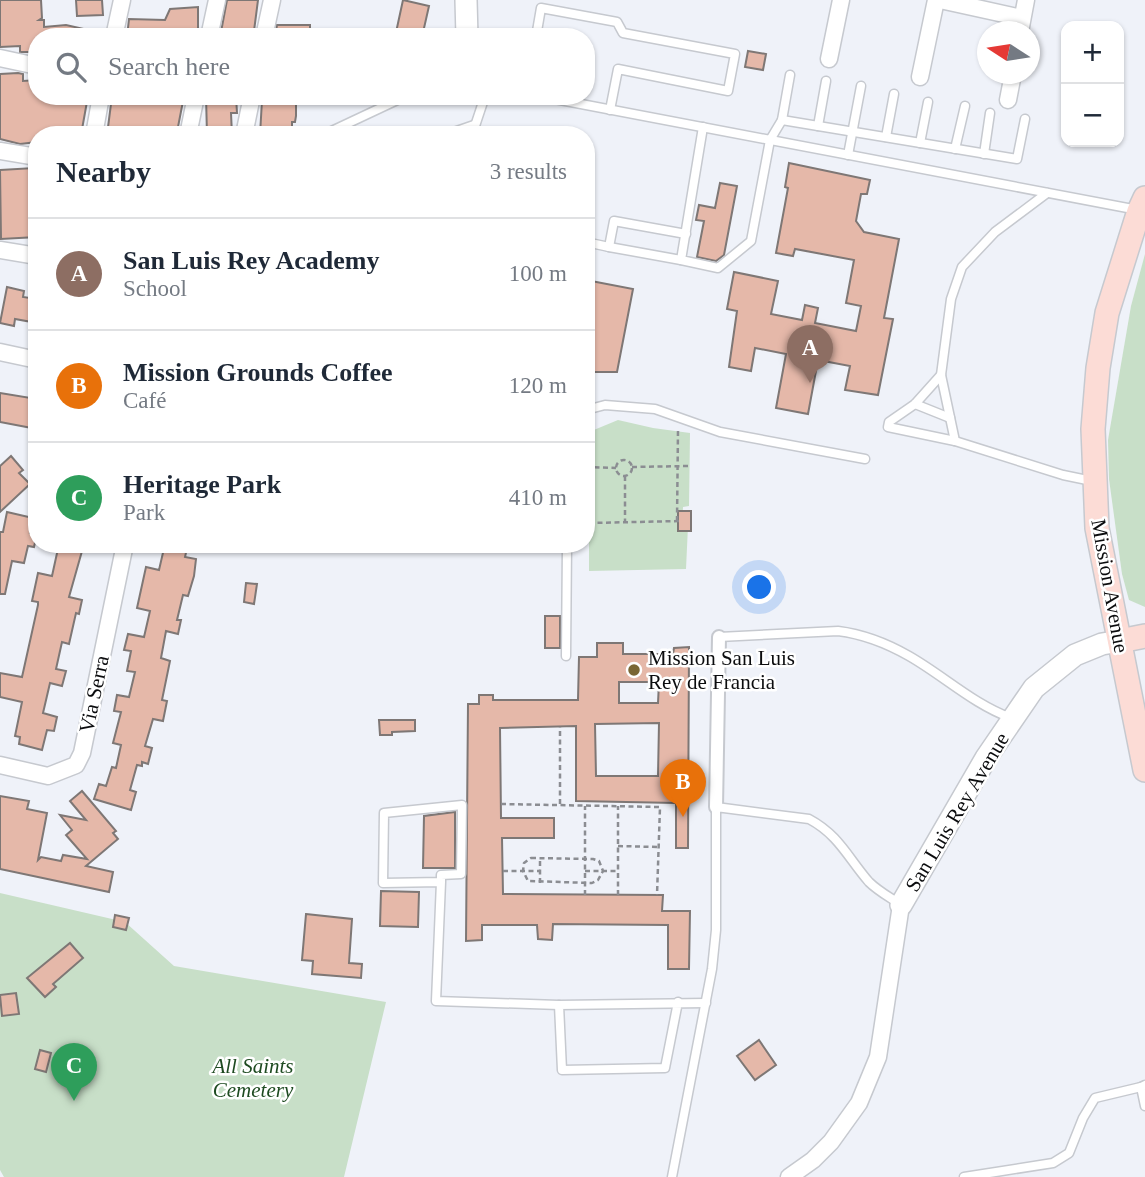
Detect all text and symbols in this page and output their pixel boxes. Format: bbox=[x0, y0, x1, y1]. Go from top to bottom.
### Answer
north arrow bbox=[977, 21, 1040, 84]
map controls bbox=[1061, 21, 1124, 147]
button: + bbox=[1061, 21, 1124, 84]
search box bbox=[28, 28, 595, 105]
icon: search bbox=[52, 48, 90, 86]
text: Search here bbox=[108, 52, 230, 81]
button: − bbox=[1061, 84, 1124, 147]
text: Nearby bbox=[56, 155, 151, 188]
text: 3 results bbox=[490, 159, 567, 184]
text: San Luis Rey Academy bbox=[123, 246, 379, 275]
text: A bbox=[71, 261, 87, 286]
text: 100 m bbox=[509, 261, 567, 286]
text: School bbox=[123, 276, 187, 301]
pin: A bbox=[787, 325, 833, 383]
text: Mission Grounds Coffee bbox=[123, 358, 393, 387]
text: B bbox=[71, 373, 87, 398]
text: 120 m bbox=[509, 373, 567, 398]
text: Café bbox=[123, 388, 166, 413]
text: Heritage Park bbox=[123, 470, 281, 499]
text: C bbox=[71, 485, 87, 510]
text: 410 m bbox=[509, 485, 567, 510]
text: Park bbox=[123, 500, 165, 525]
street label: Mission Avenue bbox=[1086, 517, 1134, 655]
your location bbox=[742, 570, 776, 604]
place label: Mission San Luis Rey de Francia bbox=[648, 646, 795, 694]
street label: Via Serra bbox=[74, 652, 114, 735]
marker: Mission San Luis Rey de Francia bbox=[626, 662, 642, 678]
street label: San Luis Rey Avenue bbox=[900, 728, 1014, 896]
pin: B bbox=[660, 759, 706, 817]
pin: C bbox=[51, 1043, 97, 1101]
park label: All Saints Cemetery bbox=[210, 1054, 294, 1102]

